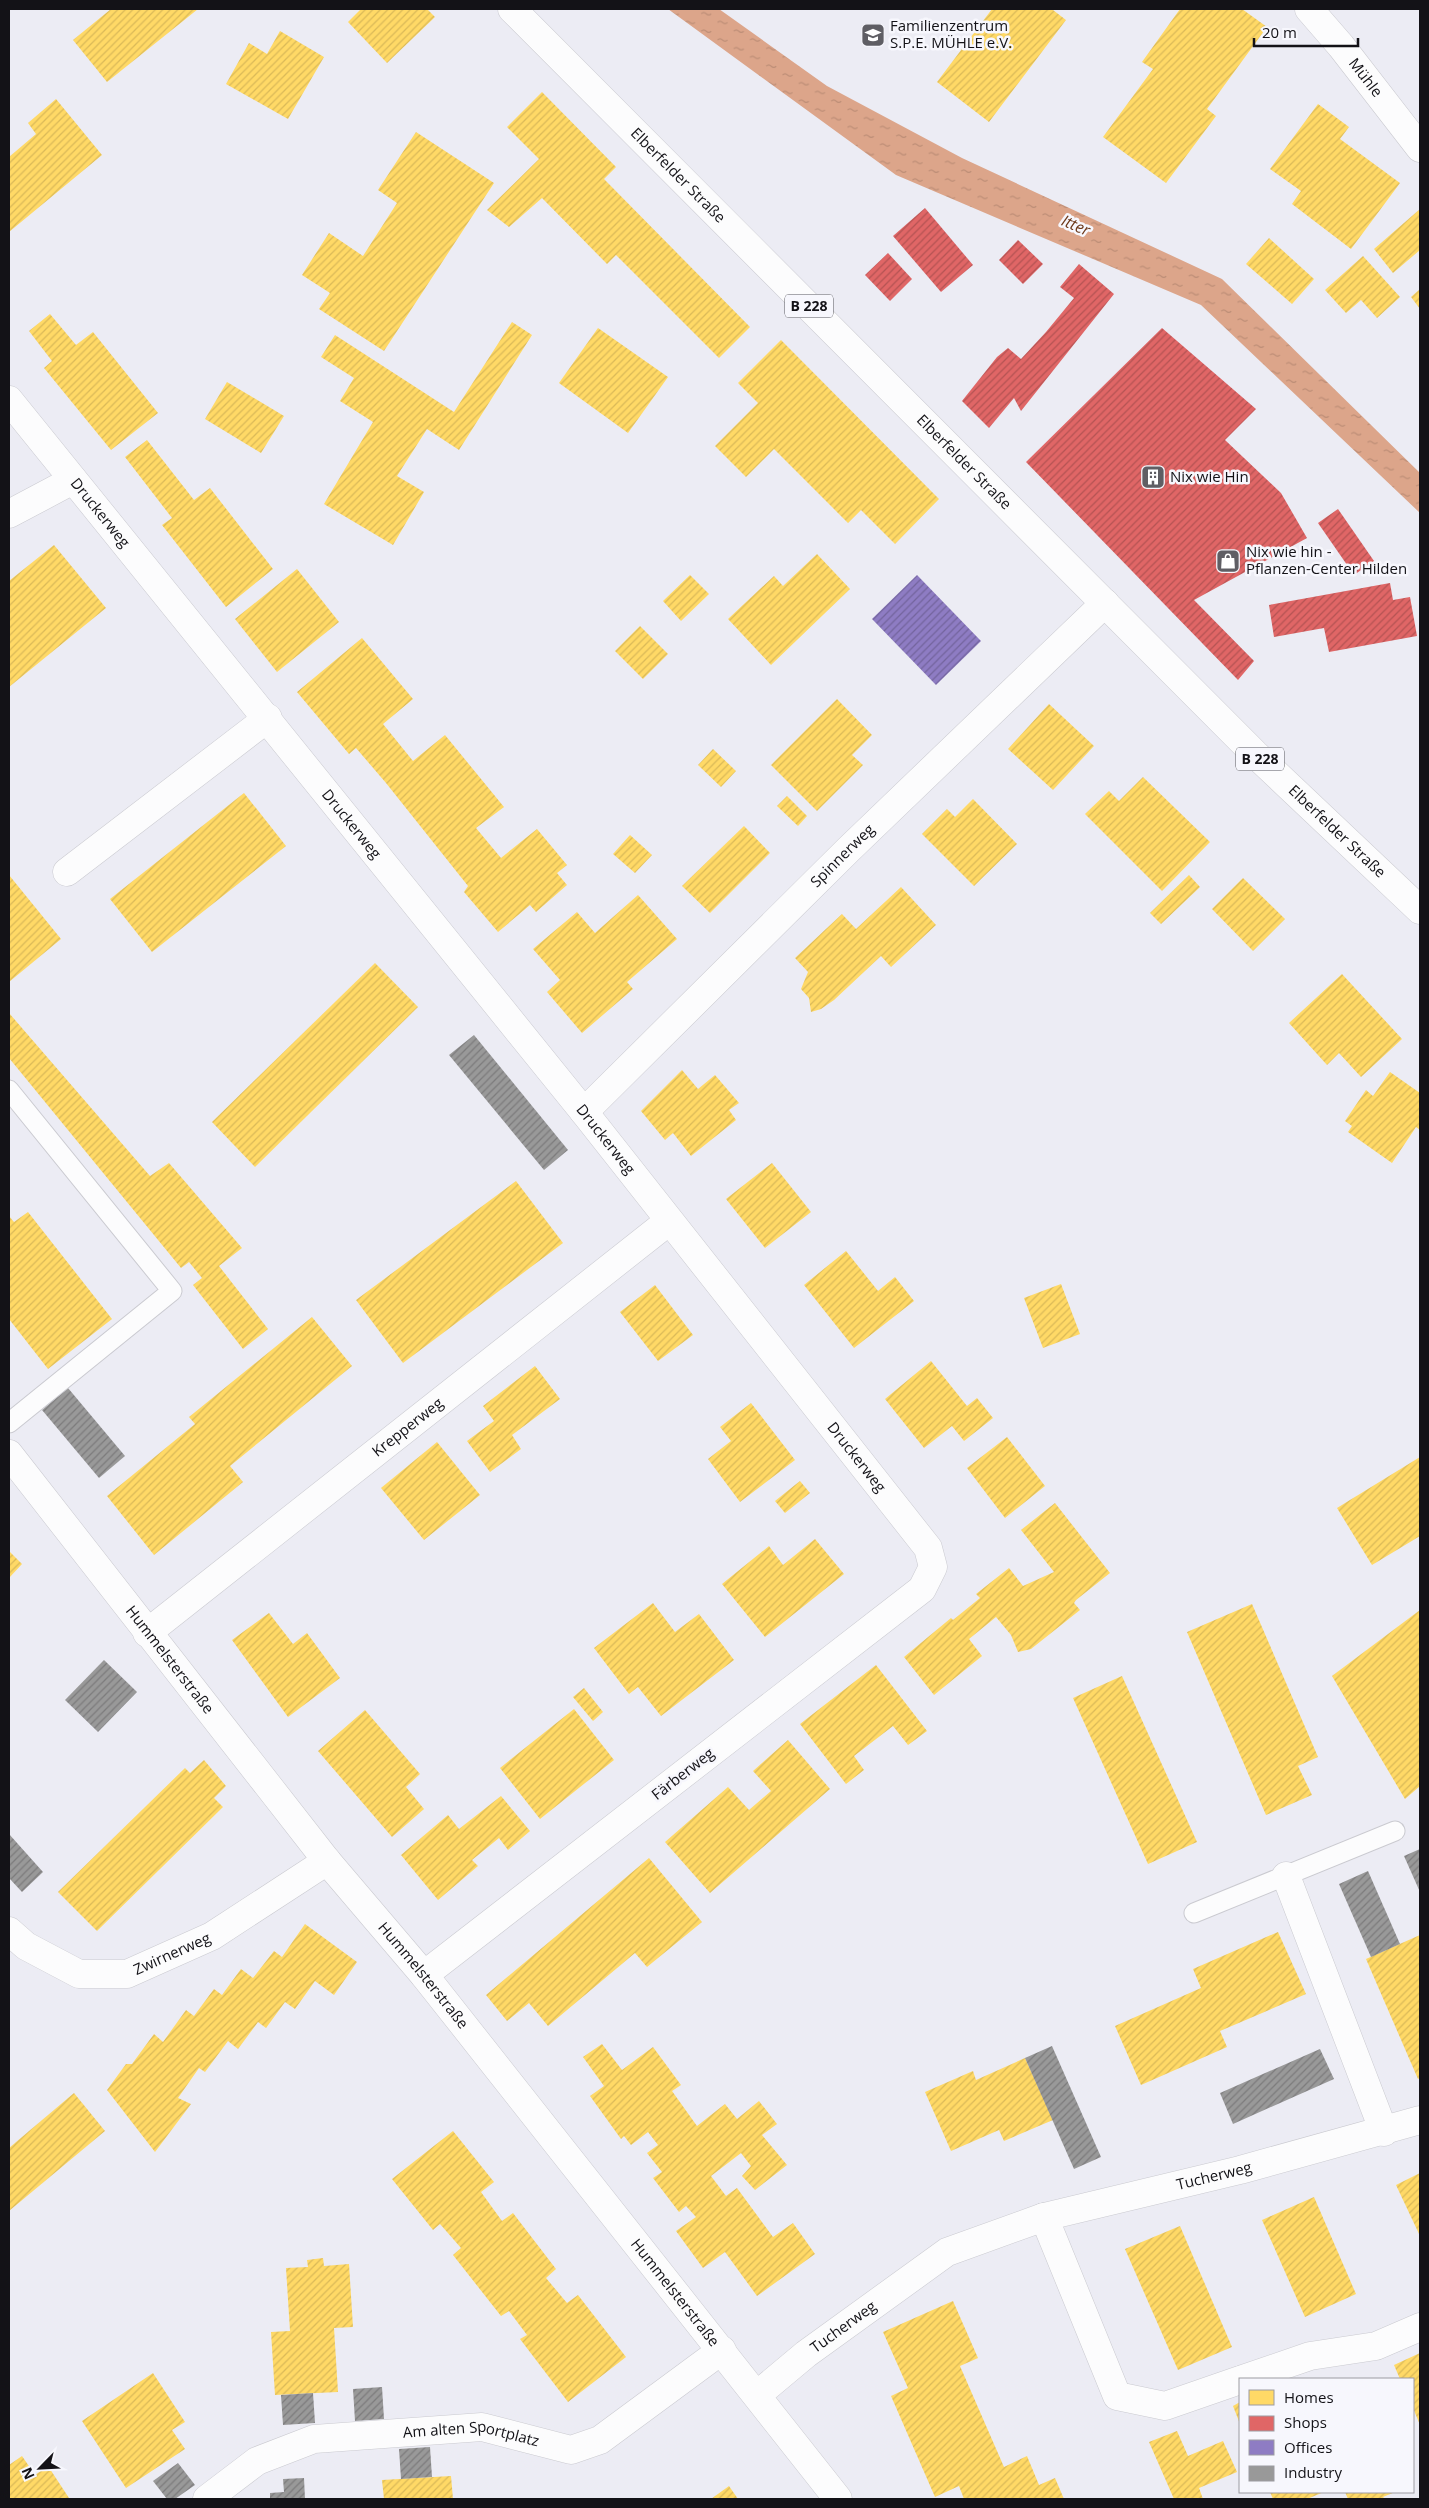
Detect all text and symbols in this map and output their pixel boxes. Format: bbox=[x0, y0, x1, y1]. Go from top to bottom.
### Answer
place label: Familienzentrum S.P.E. MÜHLE e.V. bbox=[890, 15, 1012, 52]
scale bar bbox=[1254, 15, 1358, 47]
school or university icon: Familienzentrum S.P.E. MÜHLE e.V. bbox=[860, 22, 886, 48]
text: 20 m bbox=[1262, 22, 1297, 42]
street label: Mühle bbox=[1345, 54, 1388, 101]
street label: Elberfelder Straße bbox=[627, 123, 730, 227]
water label: Itter bbox=[1058, 209, 1094, 241]
road number: B 228 bbox=[785, 294, 833, 318]
street label: Elberfelder Straße bbox=[913, 410, 1016, 513]
building icon: Nix wie Hin bbox=[1140, 464, 1166, 490]
place label: Nix wie Hin bbox=[1170, 466, 1249, 486]
street label: Druckerweg bbox=[67, 473, 135, 551]
place label: Nix wie hin - Pflanzen-Center Hilden bbox=[1246, 541, 1407, 578]
shop icon: Nix wie hin - Pflanzen-Center Hilden bbox=[1215, 548, 1241, 574]
road number: B 228 bbox=[1236, 748, 1284, 771]
street label: Elberfelder Straße bbox=[1285, 780, 1391, 882]
street label: Druckerweg bbox=[318, 784, 386, 862]
street label: Spinnerweg bbox=[805, 819, 878, 891]
street label: Druckerweg bbox=[572, 1099, 640, 1178]
street label: Krepperweg bbox=[367, 1392, 447, 1461]
street label: Druckerweg bbox=[823, 1417, 891, 1496]
street label: Hummelsterstraße bbox=[122, 1601, 219, 1717]
street label: Färberweg bbox=[647, 1743, 718, 1804]
street label: Hummelsterstraße bbox=[374, 1917, 473, 2032]
street label: Zwirnerweg bbox=[130, 1927, 213, 1979]
street label: Tucherweg bbox=[1174, 2156, 1254, 2194]
street label: Hummelsterstraße bbox=[627, 2234, 725, 2350]
street label: Tucherweg bbox=[806, 2296, 880, 2357]
legend bbox=[1239, 2378, 1414, 2493]
text: Homes bbox=[1284, 2387, 1334, 2407]
text: Shops bbox=[1284, 2412, 1327, 2432]
street label: Am alten Sportplatz bbox=[402, 2416, 542, 2450]
text: Offices bbox=[1284, 2437, 1332, 2457]
north arrow bbox=[15, 2443, 65, 2493]
text: Industry bbox=[1284, 2462, 1342, 2482]
text: N bbox=[17, 2464, 39, 2483]

